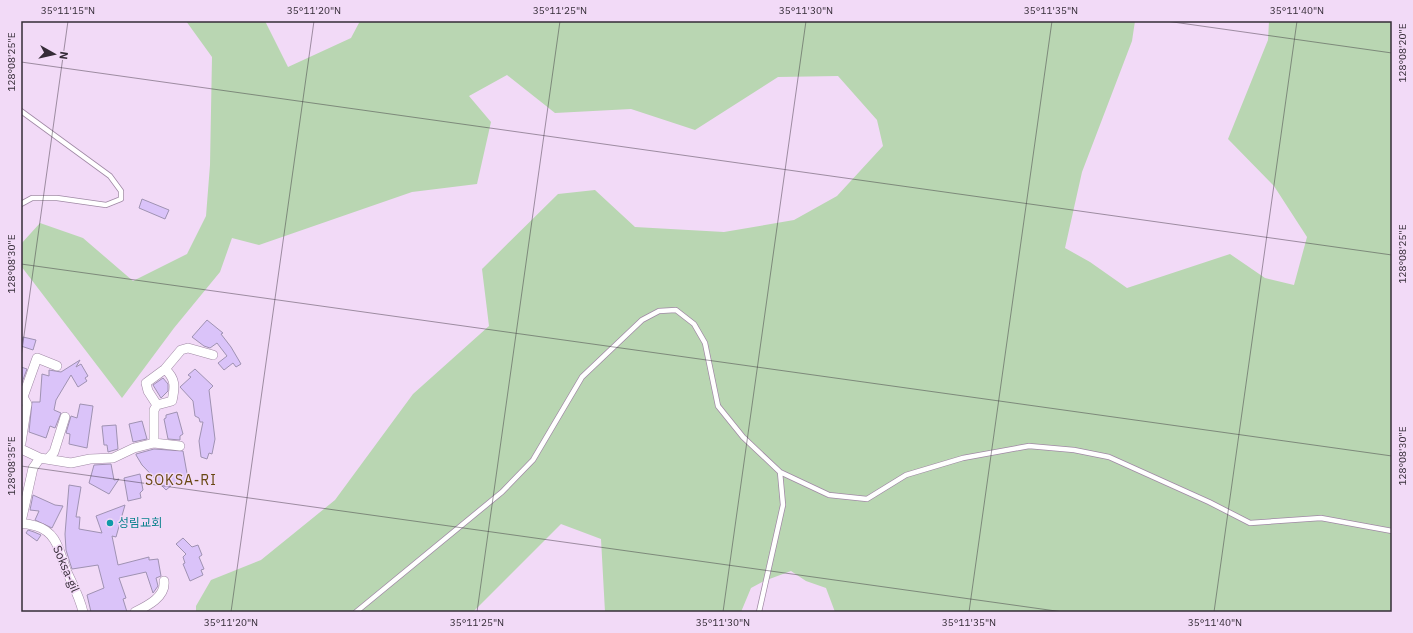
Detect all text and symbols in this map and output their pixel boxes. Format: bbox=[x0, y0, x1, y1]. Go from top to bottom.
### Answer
text: 35°11'15"N bbox=[41, 4, 95, 17]
text: 35°11'20"N bbox=[287, 4, 341, 17]
text: 35°11'25"N bbox=[533, 4, 587, 17]
text: 35°11'30"N bbox=[779, 4, 833, 17]
text: 35°11'35"N bbox=[1024, 4, 1078, 17]
text: 35°11'40"N bbox=[1270, 4, 1324, 17]
text: 128°08'20"E bbox=[1396, 23, 1409, 83]
text: 128°08'25"E bbox=[5, 32, 18, 92]
north arrow bbox=[34, 34, 74, 74]
text: N bbox=[56, 50, 71, 60]
text: 128°08'25"E bbox=[1396, 224, 1409, 284]
text: 128°08'30"E bbox=[5, 234, 18, 294]
text: 128°08'30"E bbox=[1396, 426, 1409, 486]
text: 128°08'35"E bbox=[5, 436, 18, 496]
district label: SOKSA-RI bbox=[145, 471, 217, 489]
place label: 성림교회 bbox=[118, 515, 162, 530]
marker: 성림교회 bbox=[105, 518, 115, 528]
street label: Soksa-gil bbox=[50, 543, 83, 595]
text: 35°11'20"N bbox=[204, 616, 258, 629]
text: 35°11'25"N bbox=[450, 616, 504, 629]
text: 35°11'30"N bbox=[696, 616, 750, 629]
text: 35°11'35"N bbox=[942, 616, 996, 629]
text: 35°11'40"N bbox=[1188, 616, 1242, 629]

